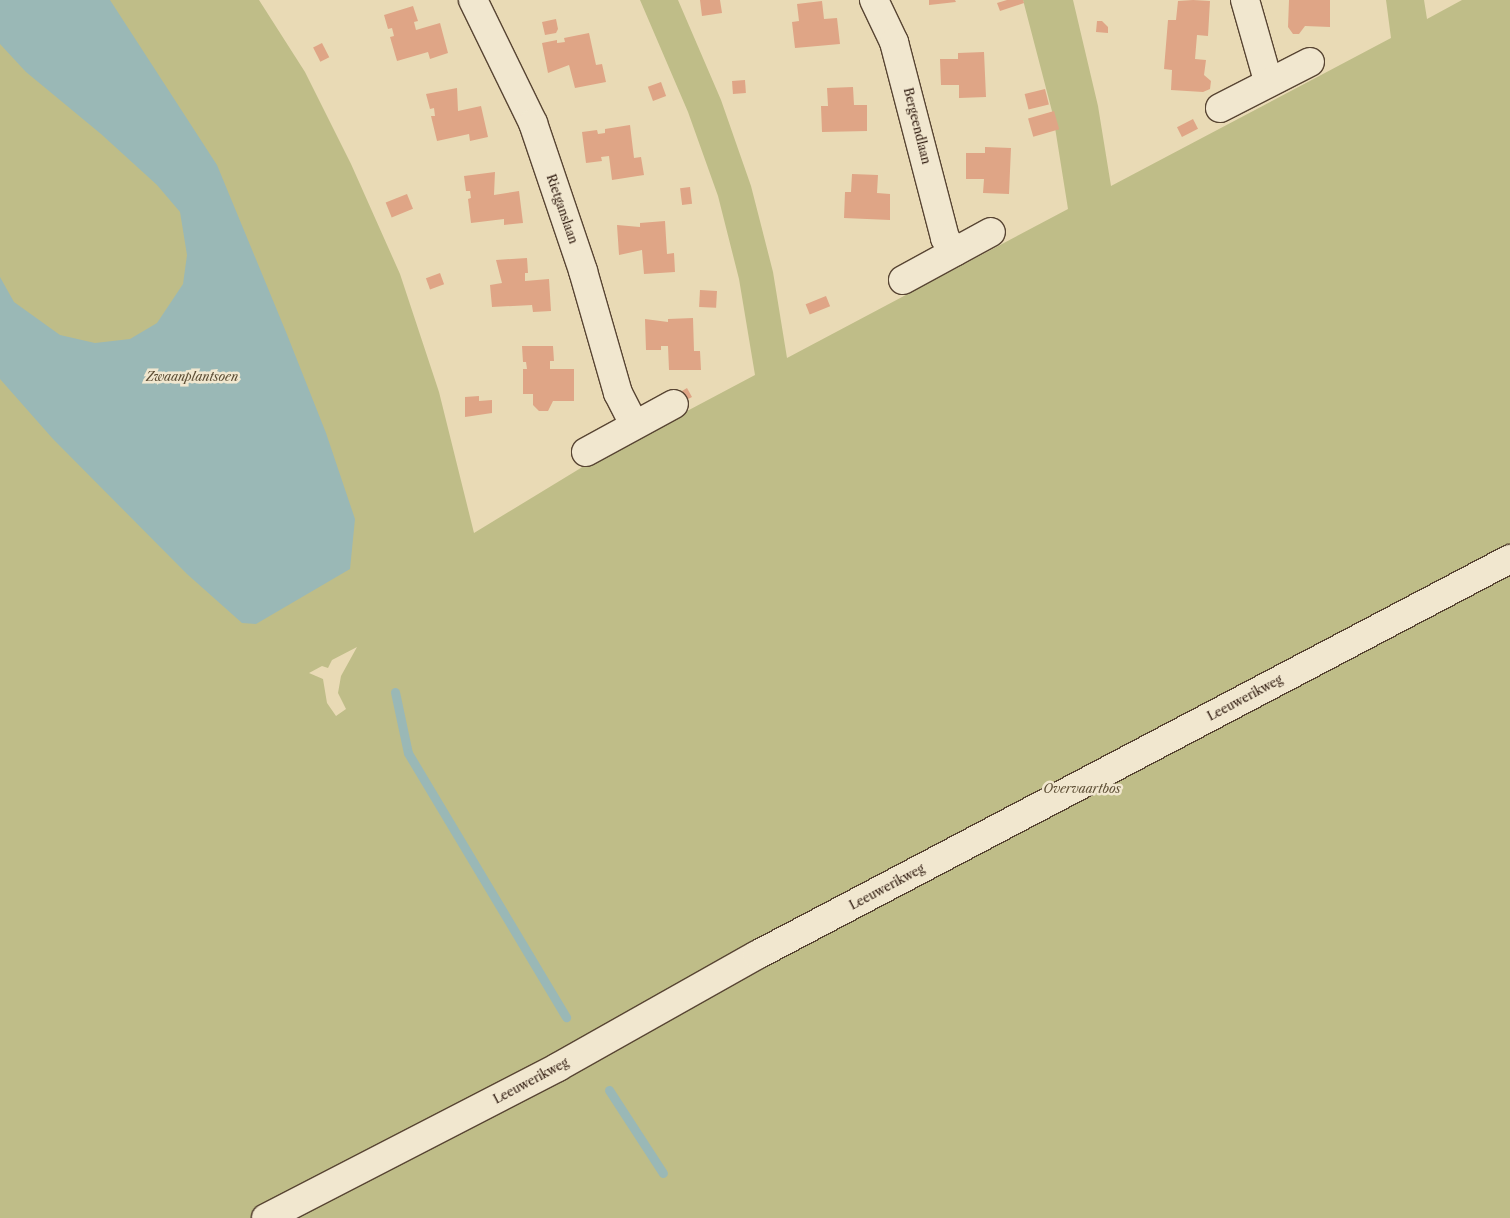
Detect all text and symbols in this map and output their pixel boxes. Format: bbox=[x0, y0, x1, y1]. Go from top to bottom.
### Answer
street label: Bergeendlaan bbox=[901, 86, 933, 166]
street label: Rietganslaan bbox=[543, 172, 581, 246]
park label: Zwaanplantsoen bbox=[146, 370, 238, 384]
street label: Leeuwerikweg bbox=[1205, 672, 1285, 724]
park label: Overvaartbos bbox=[1043, 782, 1121, 796]
street label: Leeuwerikweg bbox=[847, 861, 927, 913]
street label: Leeuwerikweg bbox=[491, 1055, 571, 1107]

